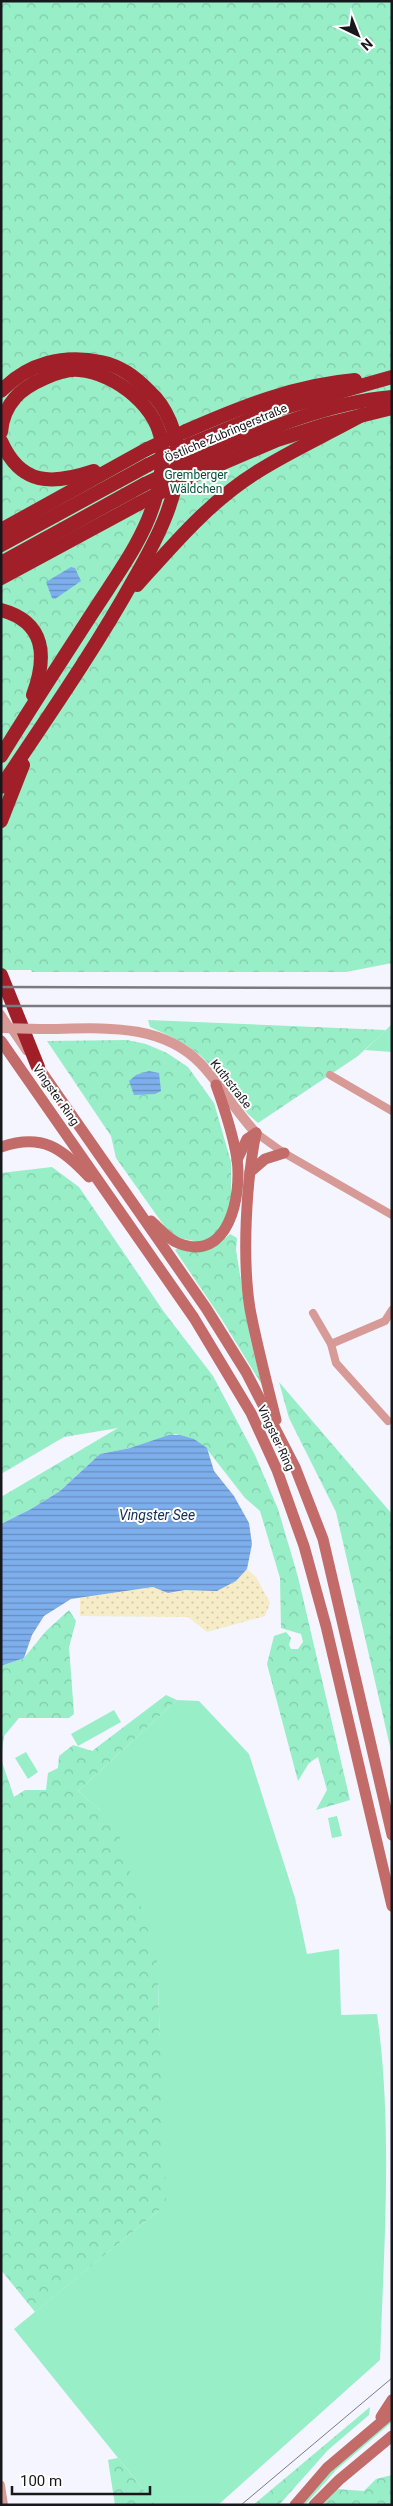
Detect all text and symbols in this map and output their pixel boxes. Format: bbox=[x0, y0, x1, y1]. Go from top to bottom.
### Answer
north arrow bbox=[333, 10, 383, 60]
text: N bbox=[358, 35, 376, 54]
street label: Östliche Zubringerstraße bbox=[162, 400, 289, 465]
park label: Gremberger Wäldchen bbox=[164, 468, 228, 496]
street label: Kuthstraße bbox=[207, 1057, 255, 1111]
street label: Vingster Ring bbox=[30, 1062, 82, 1128]
street label: Vingster Ring bbox=[255, 1403, 297, 1473]
water label: Vingster See bbox=[119, 1507, 195, 1523]
scale bar bbox=[12, 2464, 150, 2496]
text: 100 m bbox=[20, 2472, 62, 2490]

